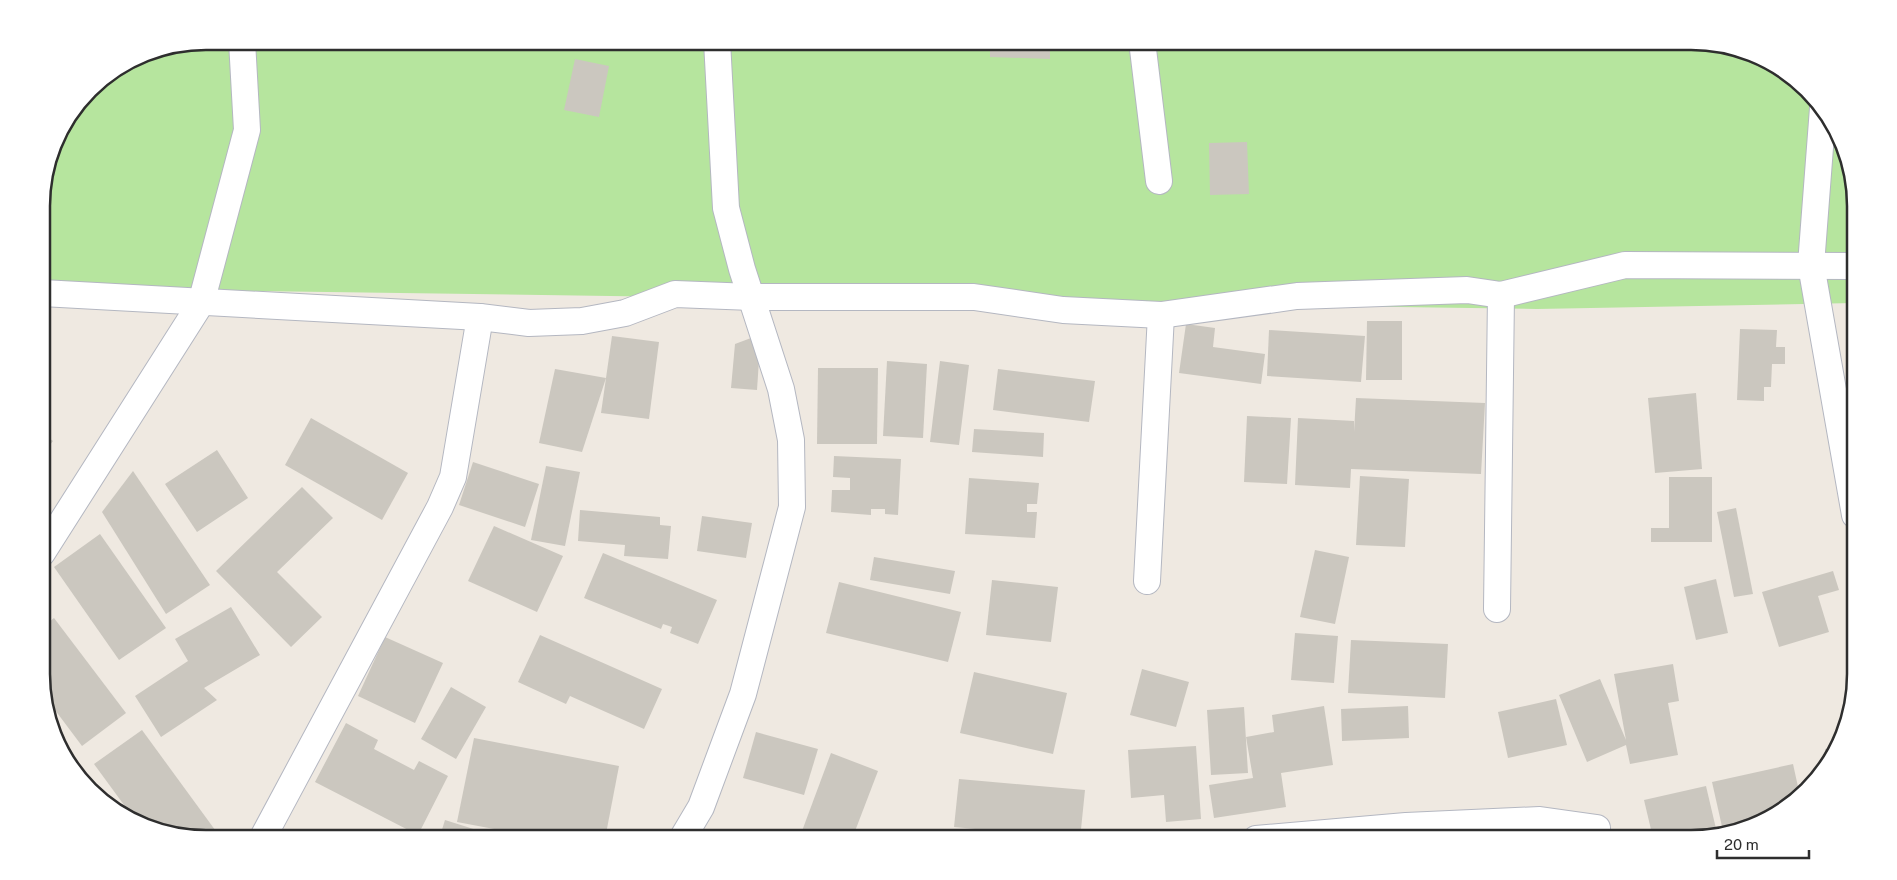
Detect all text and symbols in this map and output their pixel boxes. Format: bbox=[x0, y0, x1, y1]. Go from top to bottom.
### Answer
scale bar bbox=[1717, 828, 1810, 860]
text: 20 m bbox=[1724, 836, 1759, 853]

